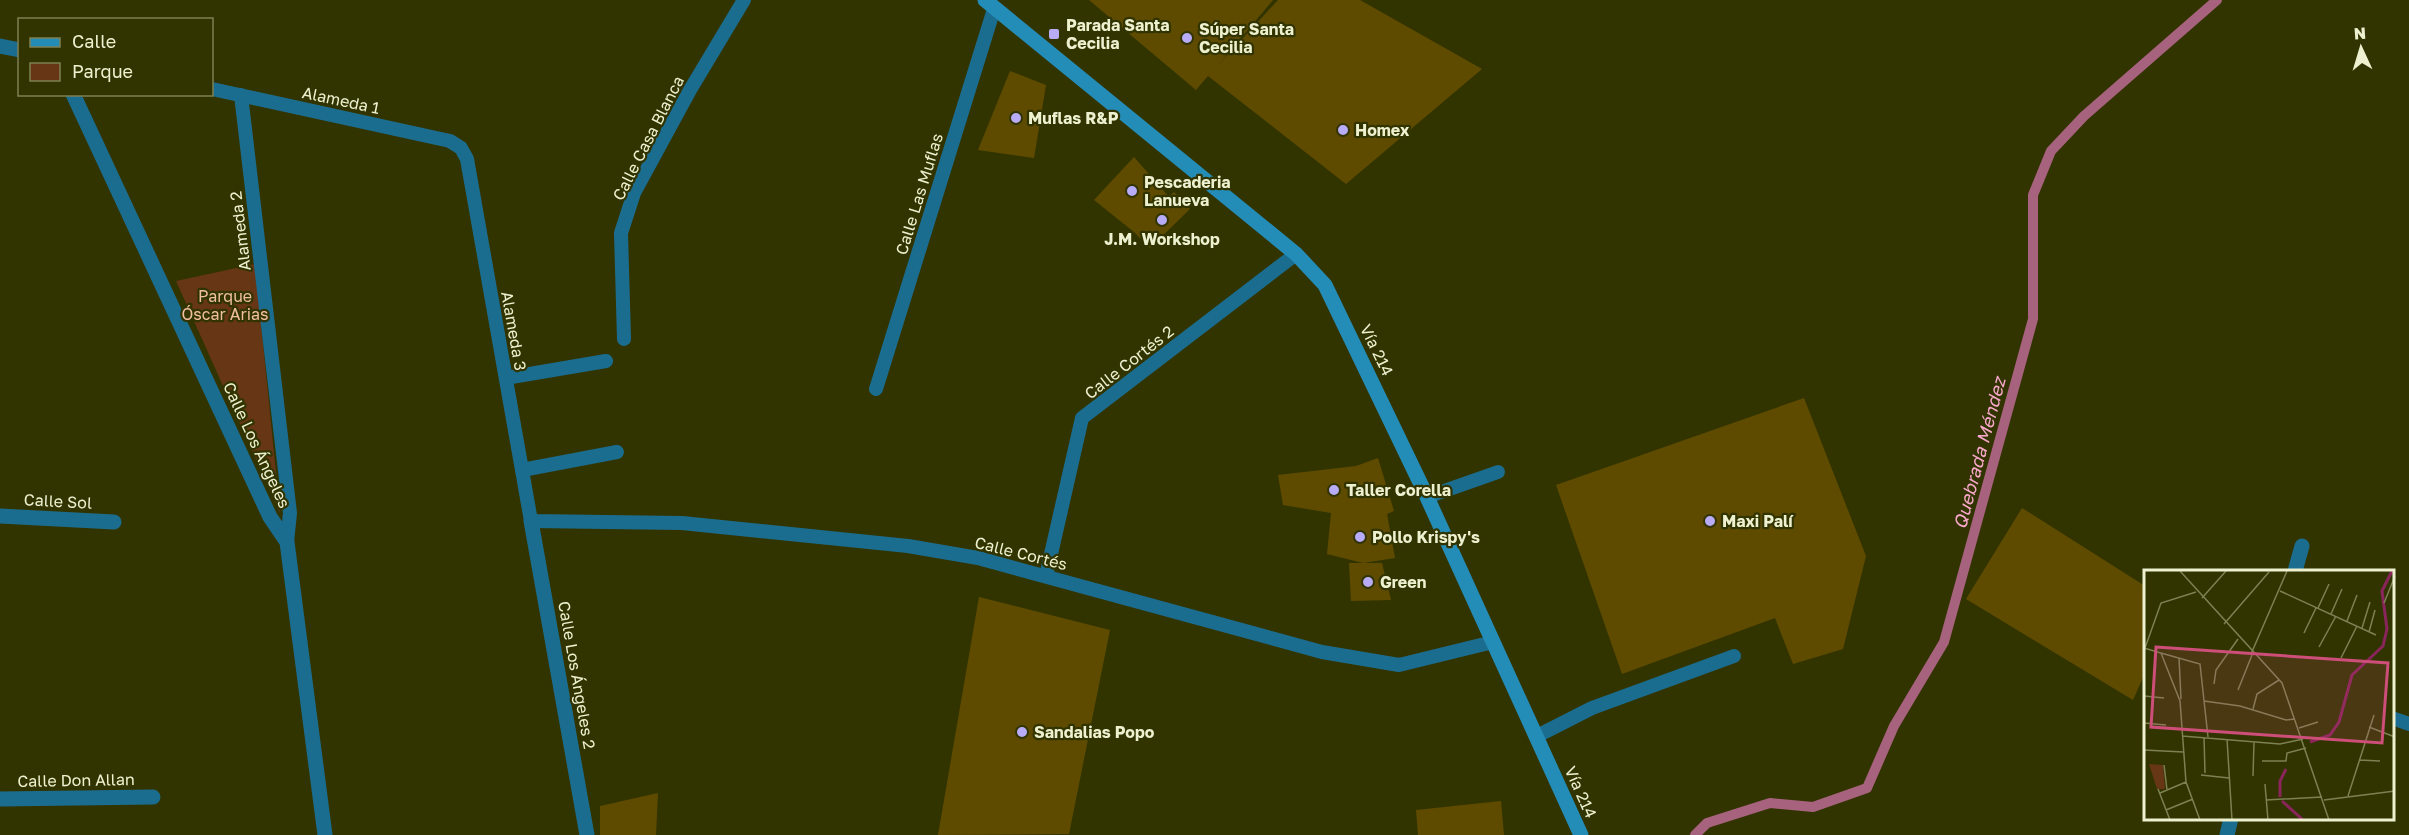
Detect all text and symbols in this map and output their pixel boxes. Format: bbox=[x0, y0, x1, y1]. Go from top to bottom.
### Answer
place label: Parada Santa Cecilia bbox=[1066, 15, 1170, 53]
legend bbox=[18, 18, 213, 96]
north arrow bbox=[2331, 18, 2391, 78]
place label: Súper Santa Cecilia bbox=[1199, 19, 1294, 57]
text: N bbox=[2353, 23, 2367, 43]
marker: Parada Santa Cecilia bbox=[1047, 27, 1061, 41]
text: Calle bbox=[72, 30, 116, 52]
marker: Súper Santa Cecilia bbox=[1180, 31, 1194, 45]
text: Parque bbox=[72, 60, 133, 82]
street label: Calle Casa Blanca bbox=[608, 72, 688, 204]
street label: Alameda 1 bbox=[300, 82, 382, 118]
place label: Muflas R&P bbox=[1028, 108, 1119, 128]
marker: Muflas R&P bbox=[1009, 111, 1023, 125]
place label: Homex bbox=[1355, 120, 1410, 140]
marker: Homex bbox=[1336, 123, 1350, 137]
street label: Calle Las Muflas bbox=[891, 131, 947, 257]
place label: Pescaderia Lanueva bbox=[1144, 172, 1231, 210]
marker: Pescaderia Lanueva bbox=[1125, 184, 1139, 198]
street label: Alameda 2 bbox=[225, 190, 255, 272]
marker: J.M. Workshop bbox=[1155, 213, 1169, 227]
place label: J.M. Workshop bbox=[1104, 229, 1220, 249]
park label: Parque Óscar Arias bbox=[181, 286, 269, 324]
street label: Alameda 3 bbox=[497, 290, 531, 372]
street label: Calle Cortés 2 bbox=[1080, 321, 1178, 403]
street label: Vía 214 bbox=[1356, 321, 1398, 379]
water label: Quebrada Méndez bbox=[1948, 373, 2010, 531]
street label: Calle Los Ángeles bbox=[219, 379, 295, 511]
place label: Taller Corella bbox=[1346, 480, 1451, 500]
marker: Taller Corella bbox=[1327, 483, 1341, 497]
street label: Calle Sol bbox=[23, 489, 93, 513]
place label: Maxi Palí bbox=[1722, 511, 1794, 531]
marker: Maxi Palí bbox=[1703, 514, 1717, 528]
place label: Pollo Krispy's bbox=[1372, 527, 1480, 547]
marker: Pollo Krispy's bbox=[1353, 530, 1367, 544]
street label: Calle Cortés bbox=[973, 532, 1069, 574]
inset map bbox=[2144, 570, 2394, 820]
place label: Green bbox=[1380, 572, 1426, 592]
marker: Green bbox=[1361, 575, 1375, 589]
street label: Calle Los Ángeles 2 bbox=[554, 599, 600, 751]
place label: Sandalias Popo bbox=[1034, 722, 1155, 742]
marker: Sandalias Popo bbox=[1015, 725, 1029, 739]
street label: Vía 214 bbox=[1561, 763, 1601, 821]
street label: Calle Don Allan bbox=[17, 769, 135, 791]

